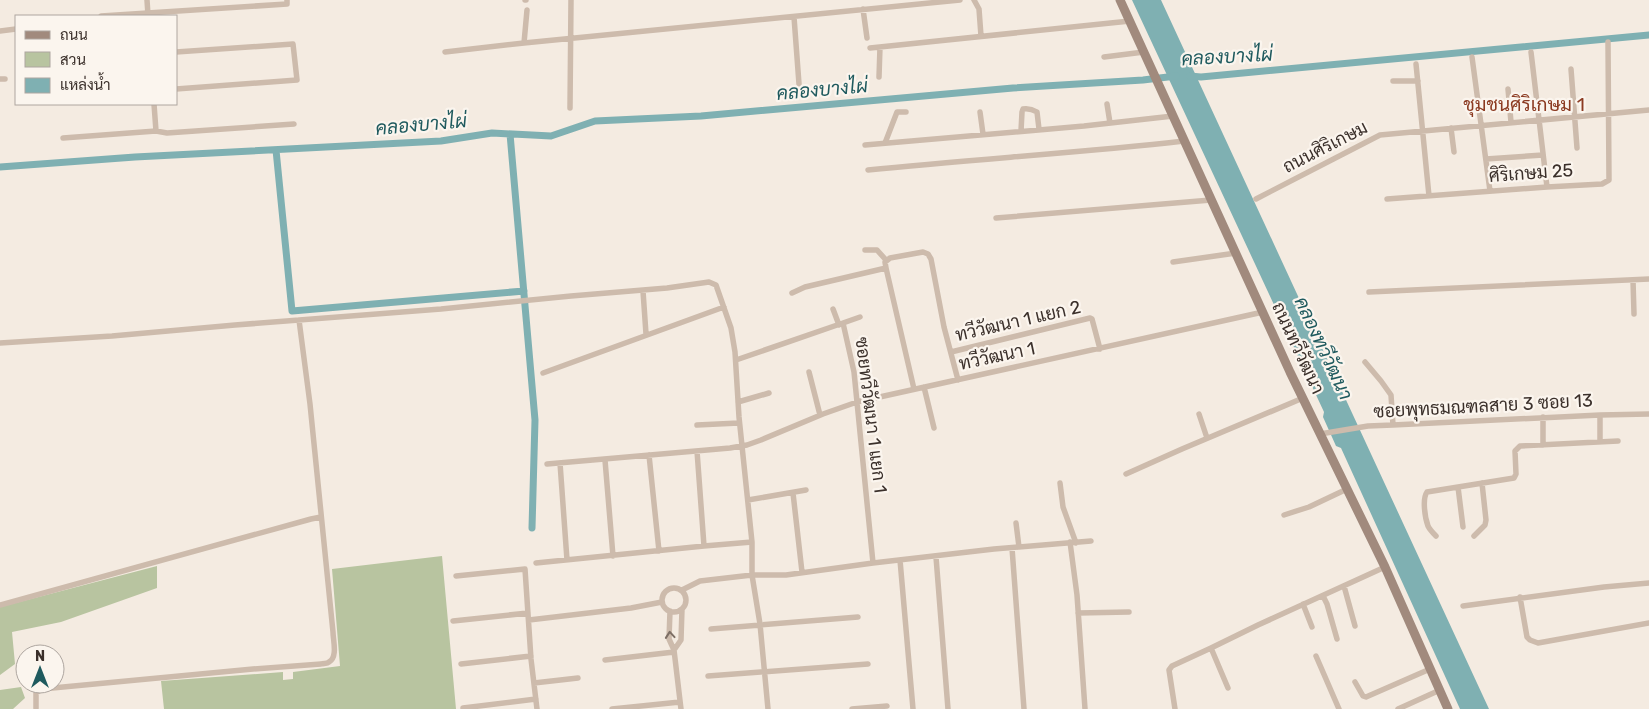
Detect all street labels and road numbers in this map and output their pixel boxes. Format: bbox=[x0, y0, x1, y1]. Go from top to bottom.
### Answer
street label: ถนนศิริเกษม bbox=[1279, 116, 1371, 178]
street label: ศิริเกษม 25 bbox=[1488, 159, 1574, 187]
street label: ทวีวัฒนา 1 แยก 2 bbox=[953, 294, 1083, 346]
street label: ถนนทวีวัฒนา bbox=[1267, 298, 1331, 397]
street label: ซอยทวีวัฒนา 1 แยก 1 bbox=[851, 335, 893, 494]
street label: ทวีวัฒนา 1 bbox=[956, 335, 1037, 375]
street label: ซอยพุทธมณฑลสาย 3 ซอย 13 bbox=[1373, 389, 1593, 424]

